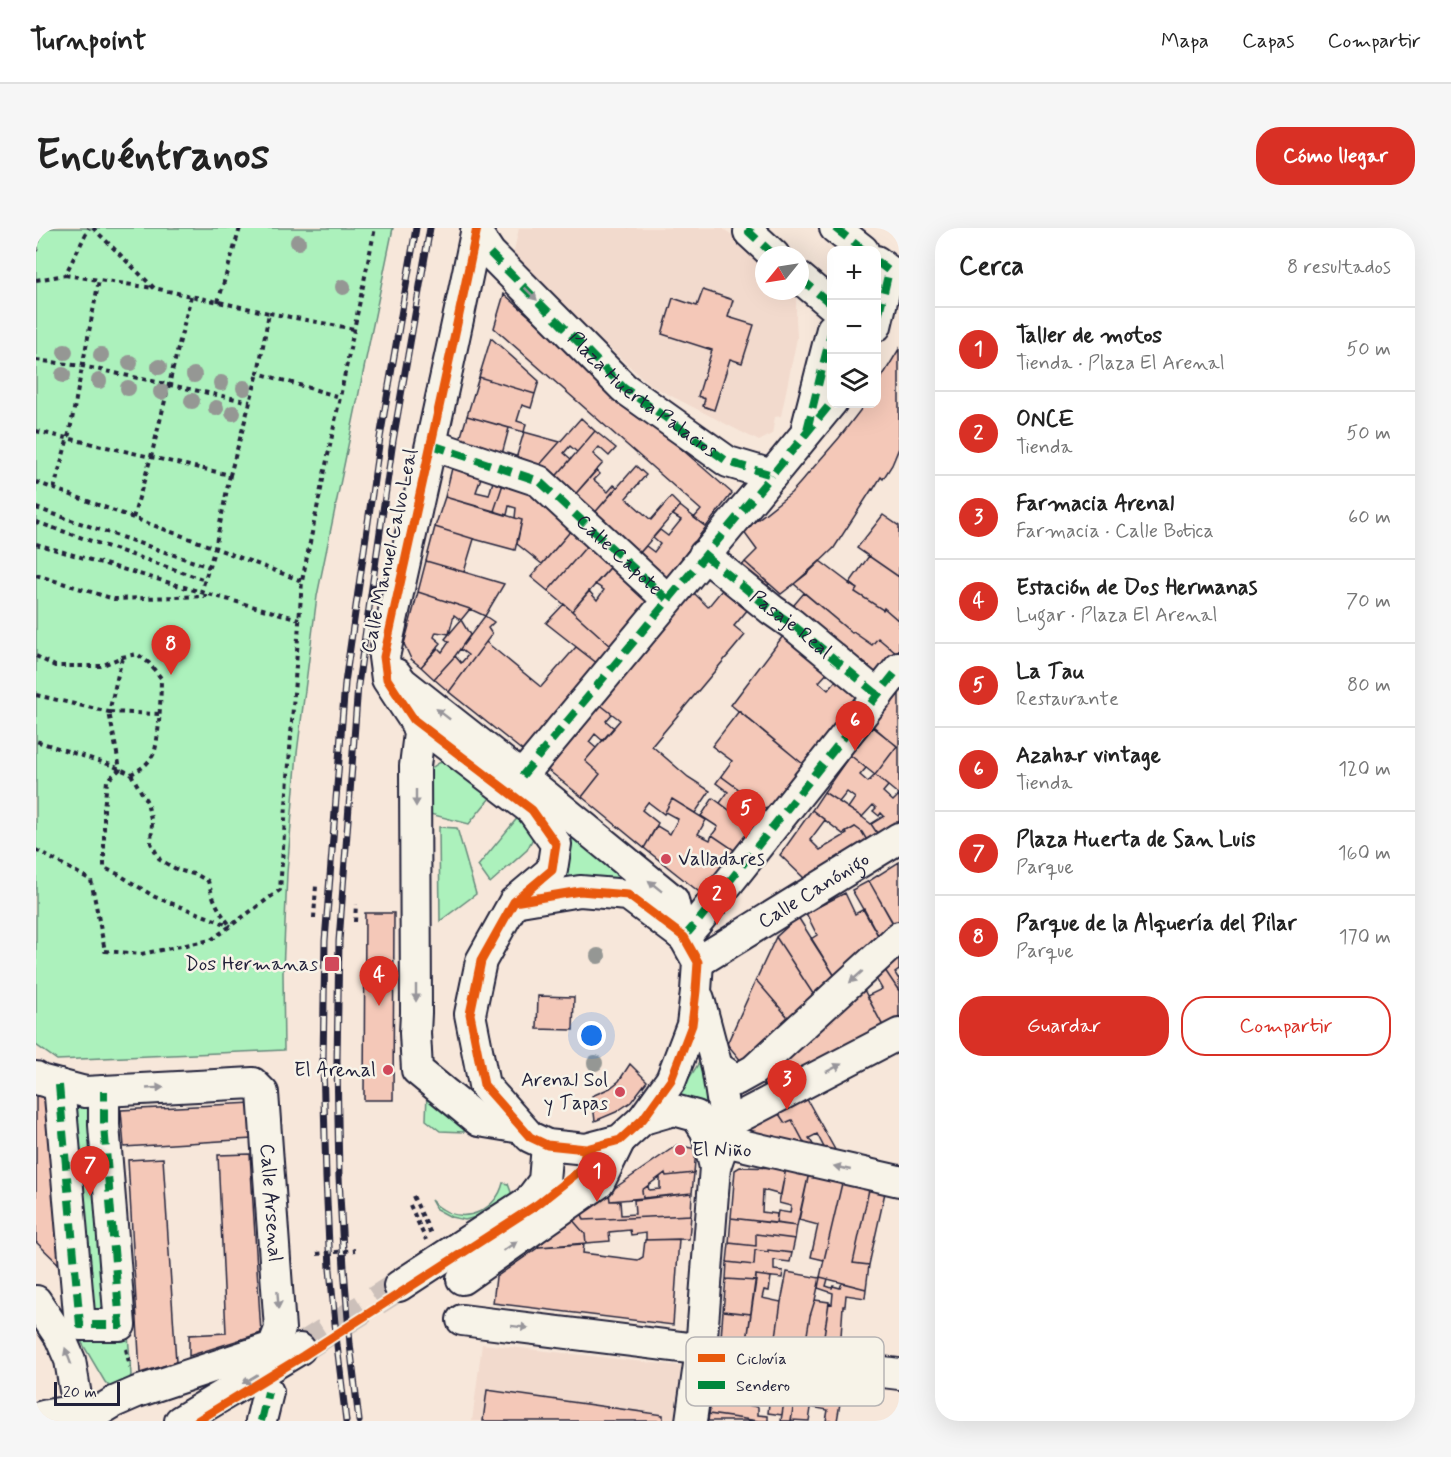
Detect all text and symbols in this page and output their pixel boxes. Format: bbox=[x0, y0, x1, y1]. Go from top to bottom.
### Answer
text: Turnpoint bbox=[30, 23, 146, 60]
text: Mapa bbox=[1161, 27, 1209, 55]
text: Capas bbox=[1242, 27, 1295, 55]
text: Compartir bbox=[1328, 27, 1421, 55]
button: Cómo llegar bbox=[1256, 127, 1415, 185]
text: Encuéntranos bbox=[36, 129, 269, 184]
north arrow bbox=[755, 246, 809, 300]
map controls bbox=[827, 246, 881, 408]
button: + bbox=[827, 246, 881, 300]
text: Cerca bbox=[959, 250, 1024, 284]
text: 8 resultados bbox=[1287, 254, 1391, 281]
one-way arrow bbox=[523, 287, 537, 301]
button: − bbox=[827, 300, 881, 354]
text: Taller de motos bbox=[1016, 322, 1162, 350]
street label: Plaza Huerta Palacios bbox=[562, 325, 723, 464]
text: 1 bbox=[974, 336, 983, 363]
text: 50 m bbox=[1346, 336, 1391, 363]
text: Tienda · Plaza El Arenal bbox=[1016, 350, 1225, 377]
button: layers bbox=[827, 354, 881, 408]
text: ONCE bbox=[1016, 406, 1074, 434]
text: 2 bbox=[974, 420, 983, 447]
text: 50 m bbox=[1346, 420, 1391, 447]
text: Tienda bbox=[1016, 434, 1072, 461]
street label: Calle Manuel Calvo Leal bbox=[355, 446, 425, 656]
text: Farmacia Arenal bbox=[1016, 490, 1174, 518]
text: 3 bbox=[974, 504, 983, 531]
text: 60 m bbox=[1348, 504, 1391, 531]
street label: Calle Capote bbox=[570, 508, 668, 602]
text: Farmacia · Calle Botica bbox=[1016, 518, 1214, 545]
text: Estación de Dos Hermanas bbox=[1016, 574, 1257, 602]
street label: Pasaje Real bbox=[744, 584, 837, 665]
text: 4 bbox=[973, 588, 984, 615]
text: 70 m bbox=[1346, 588, 1391, 615]
text: Lugar · Plaza El Arenal bbox=[1016, 602, 1217, 629]
pin: 8 bbox=[152, 626, 190, 675]
text: La Tau bbox=[1016, 658, 1085, 686]
text: 5 bbox=[973, 672, 985, 699]
text: 80 m bbox=[1347, 672, 1391, 699]
text: Restaurante bbox=[1016, 686, 1119, 713]
pin: 6 bbox=[836, 702, 874, 751]
one-way arrow bbox=[435, 707, 451, 720]
text: Azahar vintage bbox=[1016, 742, 1161, 770]
text: 6 bbox=[973, 756, 984, 783]
text: 120 m bbox=[1338, 756, 1391, 783]
text: Tienda bbox=[1016, 770, 1072, 797]
one-way arrow bbox=[411, 789, 421, 808]
pin: 5 bbox=[726, 790, 766, 839]
text: Plaza Huerta de San Luis bbox=[1016, 826, 1256, 854]
text: 7 bbox=[972, 840, 985, 867]
text: 160 m bbox=[1338, 840, 1391, 867]
place label: Valladares bbox=[678, 846, 765, 873]
street label: Calle Canónigo bbox=[753, 846, 875, 935]
marker: Valladares bbox=[659, 852, 673, 866]
text: Parque bbox=[1016, 854, 1074, 881]
pin: 2 bbox=[698, 876, 736, 925]
one-way arrow bbox=[647, 879, 663, 892]
text: Parque de la Alquería del Pilar bbox=[1016, 910, 1297, 938]
text: 8 bbox=[973, 924, 984, 951]
text: 170 m bbox=[1339, 924, 1391, 951]
text: Parque bbox=[1016, 938, 1074, 965]
place label: Dos Hermanas bbox=[185, 951, 318, 978]
marker: Dos Hermanas bbox=[323, 955, 341, 973]
pin: 4 bbox=[360, 956, 398, 1006]
one-way arrow bbox=[849, 970, 864, 983]
one-way arrow bbox=[411, 984, 421, 1003]
button: Guardar bbox=[959, 996, 1169, 1056]
button: Compartir bbox=[1181, 996, 1391, 1056]
your location bbox=[577, 1021, 606, 1050]
place label: El Arenal bbox=[294, 1057, 376, 1084]
pin: 3 bbox=[768, 1060, 807, 1110]
marker: El Arenal bbox=[381, 1063, 395, 1077]
one-way arrow bbox=[826, 1063, 843, 1073]
place label: Arenal Sol y Tapas bbox=[521, 1067, 608, 1117]
one-way arrow bbox=[145, 1084, 164, 1093]
marker: Arenal Sol y Tapas bbox=[613, 1085, 627, 1099]
place label: El Niño bbox=[692, 1137, 751, 1164]
street label: Calle Arsenal bbox=[253, 1143, 289, 1263]
marker: El Niño bbox=[673, 1143, 687, 1157]
pin: 7 bbox=[70, 1146, 110, 1196]
pin: 1 bbox=[578, 1152, 616, 1202]
one-way arrow bbox=[833, 1163, 851, 1173]
one-way arrow bbox=[502, 1241, 518, 1252]
one-way arrow bbox=[273, 1291, 283, 1310]
one-way arrow bbox=[511, 1323, 530, 1332]
legend bbox=[686, 1337, 884, 1406]
one-way arrow bbox=[62, 1347, 72, 1365]
text: Ciclovía bbox=[736, 1349, 787, 1370]
one-way arrow bbox=[242, 1373, 258, 1384]
text: Sendero bbox=[736, 1376, 790, 1397]
scale bar bbox=[54, 1379, 120, 1406]
text: 20 m bbox=[63, 1382, 97, 1403]

